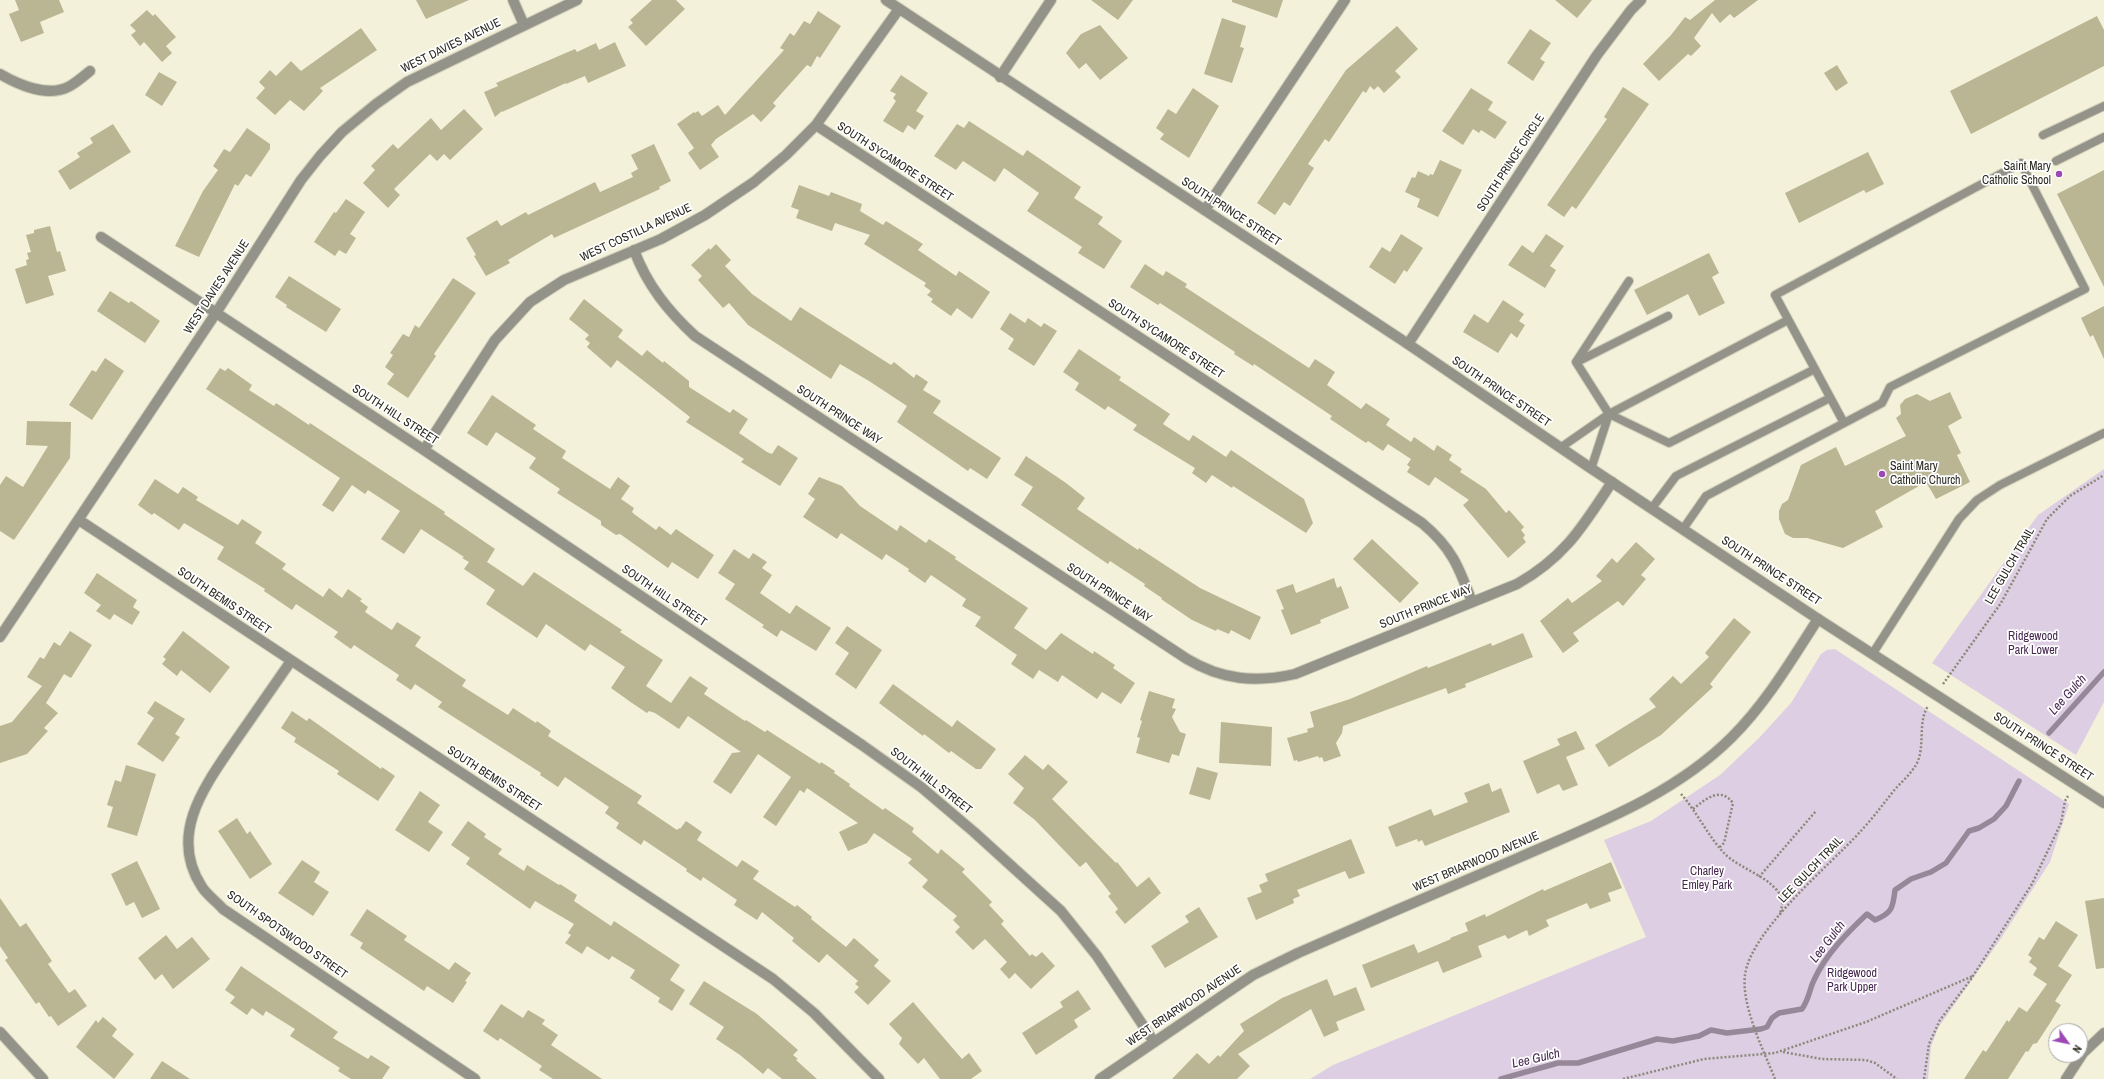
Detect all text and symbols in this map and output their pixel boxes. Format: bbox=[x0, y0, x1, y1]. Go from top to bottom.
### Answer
street label: WEST DAVIES AVENUE bbox=[399, 16, 503, 76]
street label: SOUTH PRINCE CIRCLE bbox=[1474, 112, 1548, 214]
street label: SOUTH SYCAMORE STREET bbox=[834, 119, 956, 205]
place label: Saint Mary Catholic School bbox=[1982, 160, 2051, 188]
marker: Saint Mary Catholic School bbox=[2054, 169, 2064, 179]
street label: SOUTH PRINCE STREET bbox=[1178, 174, 1284, 250]
street label: WEST COSTILLA AVENUE bbox=[578, 201, 694, 265]
street label: WEST DAVIES AVENUE bbox=[181, 237, 253, 337]
street label: SOUTH SYCAMORE STREET bbox=[1105, 296, 1227, 382]
street label: SOUTH PRINCE STREET bbox=[1449, 354, 1553, 430]
street label: SOUTH HILL STREET bbox=[349, 382, 441, 448]
street label: SOUTH PRINCE WAY bbox=[794, 382, 884, 448]
place label: Saint Mary Catholic Church bbox=[1890, 460, 1961, 488]
marker: Saint Mary Catholic Church bbox=[1877, 469, 1887, 479]
street label: LEE GULCH TRAIL bbox=[1982, 525, 2038, 607]
street label: SOUTH PRINCE STREET bbox=[1718, 533, 1824, 609]
street label: SOUTH PRINCE WAY bbox=[1064, 560, 1154, 626]
street label: SOUTH HILL STREET bbox=[619, 562, 709, 630]
street label: SOUTH BEMIS STREET bbox=[175, 564, 273, 638]
street label: SOUTH PRINCE WAY bbox=[1378, 582, 1474, 632]
park label: Ridgewood Park Lower bbox=[2008, 630, 2058, 658]
water label: Lee Gulch bbox=[2046, 672, 2090, 718]
street label: SOUTH PRINCE STREET bbox=[1990, 709, 2096, 785]
street label: SOUTH BEMIS STREET bbox=[444, 743, 544, 815]
street label: SOUTH HILL STREET bbox=[887, 745, 975, 817]
street label: WEST BRIARWOOD AVENUE bbox=[1411, 829, 1541, 895]
street label: LEE GULCH TRAIL bbox=[1776, 834, 1846, 906]
park label: Charley Emley Park bbox=[1682, 865, 1732, 893]
street label: SOUTH SPOTSWOOD STREET bbox=[224, 888, 350, 982]
water label: Lee Gulch bbox=[1807, 918, 1849, 966]
street label: WEST BRIARWOOD AVENUE bbox=[1124, 962, 1244, 1050]
park label: Ridgewood Park Upper bbox=[1827, 967, 1877, 995]
north arrow bbox=[2048, 1023, 2088, 1063]
text: N bbox=[2070, 1042, 2085, 1056]
water label: Lee Gulch bbox=[1511, 1046, 1561, 1072]

